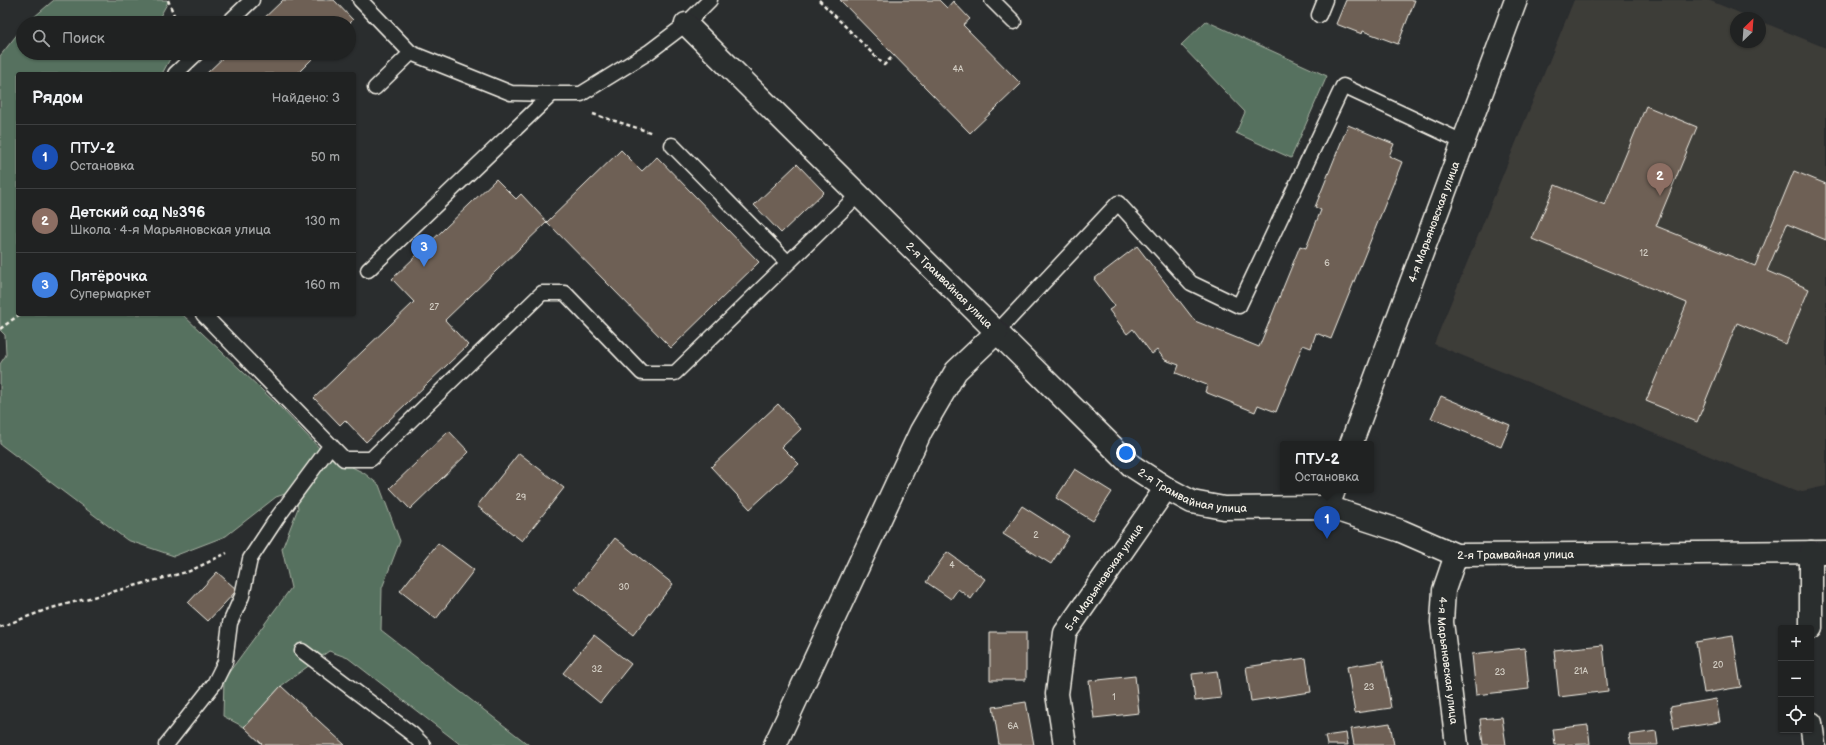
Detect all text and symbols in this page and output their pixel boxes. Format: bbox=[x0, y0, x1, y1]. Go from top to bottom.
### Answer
north arrow bbox=[1730, 12, 1766, 48]
search box bbox=[16, 16, 356, 60]
icon: search bbox=[30, 27, 52, 49]
text: Поиск bbox=[62, 29, 105, 48]
house number: 4А bbox=[953, 64, 964, 75]
text: Рядом bbox=[32, 88, 83, 108]
text: Найдено: 3 bbox=[272, 90, 340, 106]
text: ПТУ-2 bbox=[70, 139, 115, 158]
text: 1 bbox=[42, 149, 48, 165]
text: 50 m bbox=[311, 149, 340, 165]
text: Остановка bbox=[70, 158, 135, 174]
street label: 4-я Марьяновская улица bbox=[1406, 159, 1463, 284]
pin: 2 bbox=[1647, 163, 1673, 196]
text: Детский сад №396 bbox=[70, 203, 205, 222]
text: 2 bbox=[41, 213, 49, 229]
text: 130 m bbox=[305, 213, 340, 229]
text: Школа · 4-я Марьяновская улица bbox=[70, 222, 271, 238]
pin: 3 bbox=[411, 234, 437, 267]
street label: 2-я Трамвайная улица bbox=[903, 240, 996, 332]
house number: 12 bbox=[1640, 248, 1649, 259]
house number: 6 bbox=[1324, 258, 1330, 269]
text: Пятёрочка bbox=[70, 267, 147, 286]
text: 3 bbox=[41, 277, 49, 293]
text: 160 m bbox=[305, 277, 340, 293]
text: Супермаркет bbox=[70, 286, 151, 302]
house number: 27 bbox=[429, 302, 439, 313]
popup bbox=[1280, 441, 1374, 493]
your location bbox=[1116, 443, 1136, 463]
text: ПТУ-2 bbox=[1295, 450, 1340, 469]
street label: 2-я Трамвайная улица bbox=[1135, 466, 1247, 515]
text: Остановка bbox=[1295, 469, 1359, 485]
house number: 29 bbox=[516, 492, 526, 503]
pin: 1 bbox=[1314, 506, 1340, 539]
street label: 5-я Марьяновская улица bbox=[1062, 521, 1146, 634]
house number: 2 bbox=[1033, 530, 1039, 541]
street label: 2-я Трамвайная улица bbox=[1457, 548, 1575, 562]
house number: 4 bbox=[949, 560, 955, 571]
house number: 30 bbox=[619, 582, 629, 593]
street label: 4-я Марьяновская улица bbox=[1435, 596, 1460, 726]
map controls bbox=[1778, 625, 1814, 733]
button: + bbox=[1778, 625, 1814, 661]
house number: 20 bbox=[1713, 660, 1723, 671]
button: − bbox=[1778, 661, 1814, 697]
house number: 32 bbox=[592, 664, 603, 675]
house number: 21А bbox=[1574, 666, 1589, 677]
house number: 23 bbox=[1495, 667, 1506, 678]
house number: 23 bbox=[1364, 682, 1375, 693]
house number: 1 bbox=[1112, 692, 1116, 703]
button: locate bbox=[1778, 697, 1814, 733]
house number: 6А bbox=[1008, 721, 1019, 732]

